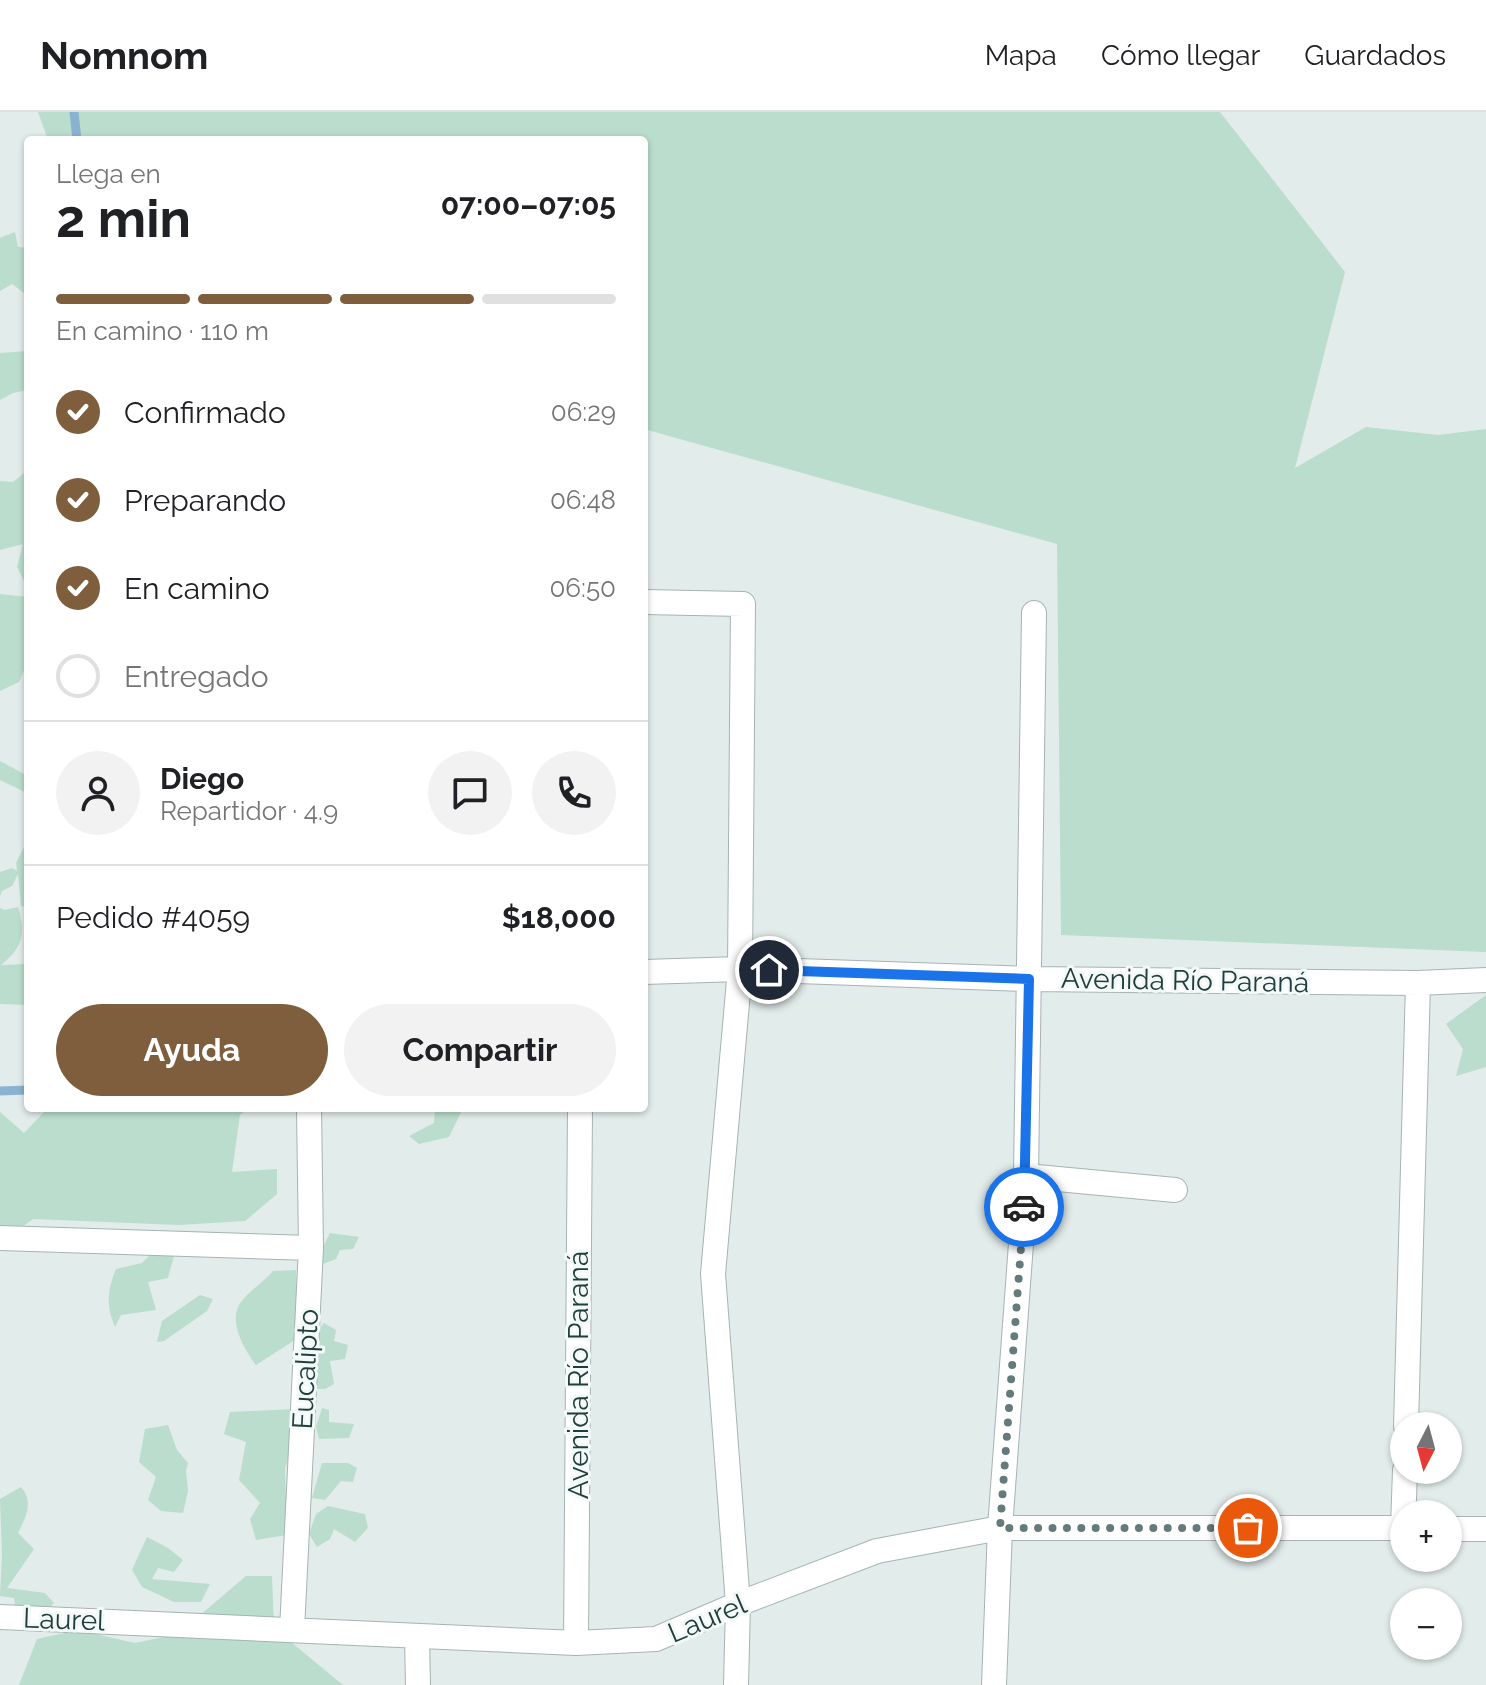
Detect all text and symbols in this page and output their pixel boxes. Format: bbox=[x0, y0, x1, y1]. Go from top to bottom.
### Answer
text: Nomnom bbox=[40, 33, 208, 78]
text: Mapa bbox=[985, 39, 1057, 72]
text: Cómo llegar bbox=[1101, 39, 1260, 72]
text: Guardados bbox=[1304, 39, 1446, 72]
text: Llega en bbox=[56, 159, 161, 189]
text: 07:00–07:05 bbox=[441, 187, 616, 222]
text: 2 min bbox=[56, 188, 191, 249]
text: En camino · 110 m bbox=[56, 316, 269, 346]
icon: check bbox=[56, 390, 100, 434]
text: Confirmado bbox=[124, 395, 286, 430]
text: 06:29 bbox=[551, 397, 616, 427]
icon: check bbox=[56, 478, 100, 522]
text: Preparando bbox=[124, 483, 286, 518]
text: 06:48 bbox=[550, 485, 616, 515]
icon: check bbox=[56, 566, 100, 610]
text: En camino bbox=[124, 571, 270, 606]
text: 06:50 bbox=[549, 573, 616, 603]
text: Entregado bbox=[124, 659, 269, 694]
button: person bbox=[56, 751, 140, 835]
button: chat bbox=[428, 751, 512, 835]
button: phone bbox=[532, 751, 616, 835]
text: Diego bbox=[160, 761, 244, 796]
text: Repartidor · 4.9 bbox=[160, 796, 338, 826]
text: Pedido #4059 bbox=[56, 900, 250, 935]
text: $18,000 bbox=[502, 900, 616, 935]
pin bbox=[735, 936, 803, 1004]
icon: home bbox=[747, 948, 791, 992]
street label: Avenida Río Paraná bbox=[1061, 962, 1309, 999]
button: Ayuda bbox=[56, 1004, 328, 1096]
button: Compartir bbox=[344, 1004, 616, 1096]
courier bbox=[984, 1167, 1064, 1247]
icon: car bbox=[1002, 1185, 1046, 1229]
street label: Avenida Río Paraná bbox=[562, 1251, 595, 1499]
street label: Eucalipto bbox=[286, 1308, 325, 1430]
north arrow bbox=[1390, 1412, 1462, 1484]
map controls bbox=[1390, 1412, 1462, 1660]
pin bbox=[1214, 1494, 1282, 1562]
button: + bbox=[1390, 1500, 1462, 1572]
icon: bag bbox=[1226, 1506, 1270, 1550]
street label: Laurel bbox=[663, 1587, 752, 1650]
button: − bbox=[1390, 1588, 1462, 1660]
street label: Laurel bbox=[23, 1602, 106, 1637]

